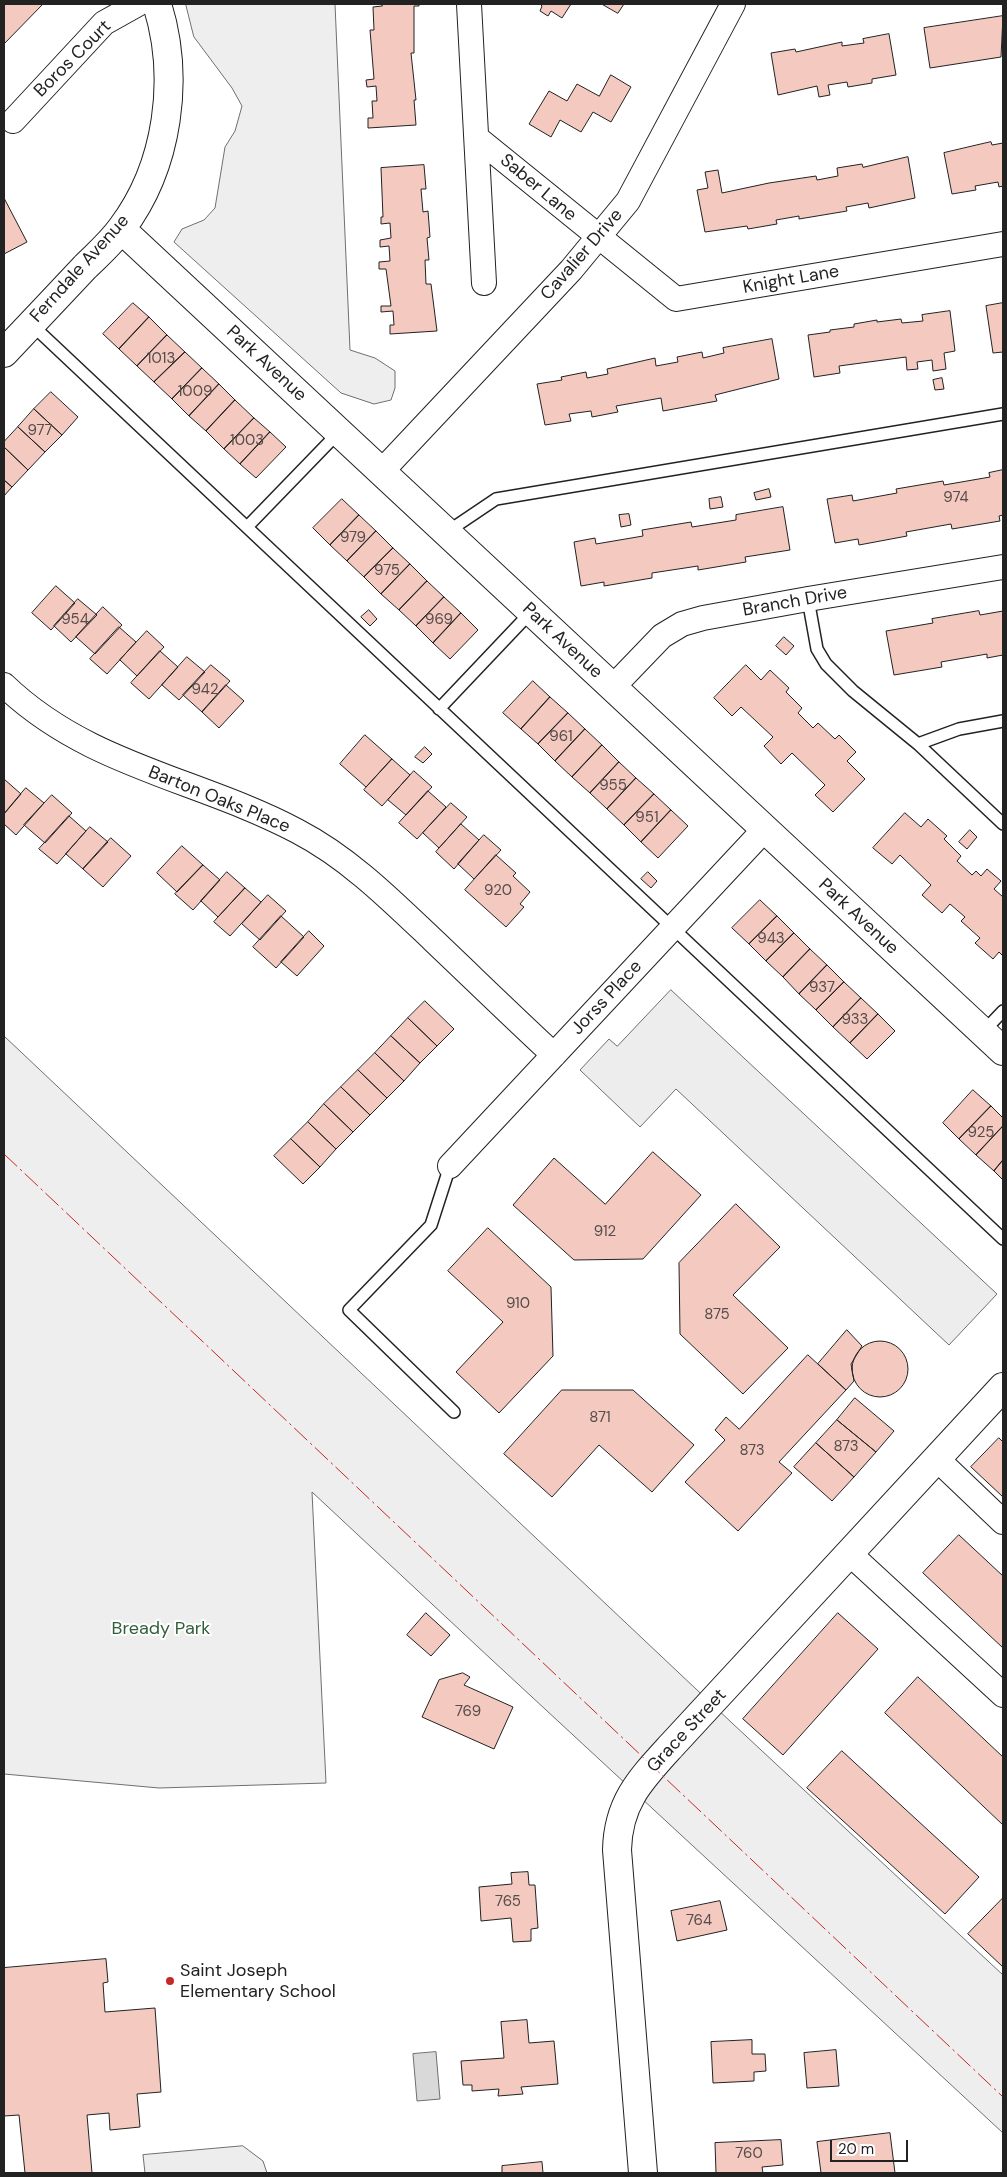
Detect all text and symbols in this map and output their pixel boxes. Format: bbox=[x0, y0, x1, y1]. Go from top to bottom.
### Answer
street label: Boros Court bbox=[30, 16, 116, 102]
street label: Saber Lane bbox=[495, 150, 581, 226]
street label: Cavalier Drive bbox=[537, 205, 627, 305]
street label: Ferndale Avenue bbox=[26, 211, 134, 327]
street label: Knight Lane bbox=[741, 261, 841, 299]
street label: Park Avenue bbox=[222, 321, 310, 407]
house number: 1013 bbox=[147, 350, 175, 368]
house number: 1009 bbox=[178, 383, 212, 401]
house number: 977 bbox=[27, 422, 53, 440]
house number: 1003 bbox=[230, 432, 264, 450]
house number: 974 bbox=[943, 489, 969, 507]
house number: 979 bbox=[340, 529, 366, 547]
house number: 975 bbox=[374, 562, 400, 580]
street label: Branch Drive bbox=[741, 582, 849, 622]
street label: Park Avenue bbox=[518, 598, 606, 684]
house number: 954 bbox=[61, 611, 89, 629]
house number: 969 bbox=[425, 611, 453, 629]
house number: 942 bbox=[191, 681, 219, 699]
house number: 961 bbox=[549, 728, 573, 746]
street label: Barton Oaks Place bbox=[145, 762, 293, 838]
house number: 955 bbox=[599, 777, 627, 795]
house number: 951 bbox=[635, 809, 659, 827]
street label: Park Avenue bbox=[814, 874, 902, 960]
house number: 920 bbox=[484, 882, 512, 900]
house number: 943 bbox=[757, 930, 785, 948]
street label: Jorss Place bbox=[567, 956, 647, 1040]
house number: 937 bbox=[809, 979, 835, 997]
house number: 933 bbox=[842, 1011, 868, 1029]
house number: 925 bbox=[968, 1124, 994, 1142]
house number: 912 bbox=[594, 1223, 616, 1241]
house number: 910 bbox=[506, 1295, 530, 1313]
house number: 875 bbox=[704, 1306, 730, 1324]
house number: 871 bbox=[589, 1409, 611, 1427]
house number: 873 bbox=[833, 1438, 859, 1456]
house number: 873 bbox=[739, 1442, 765, 1460]
park label: Bready Park bbox=[112, 1618, 210, 1640]
street label: Grace Street bbox=[643, 1685, 731, 1777]
house number: 769 bbox=[455, 1703, 481, 1721]
house number: 765 bbox=[495, 1893, 521, 1911]
house number: 764 bbox=[686, 1912, 712, 1930]
place label: Saint Joseph Elementary School bbox=[180, 1960, 336, 2002]
marker: Saint Joseph Elementary School bbox=[164, 1975, 176, 1987]
scale bar bbox=[832, 2130, 910, 2162]
text: 20 m bbox=[838, 2139, 874, 2159]
house number: 760 bbox=[735, 2145, 763, 2163]

